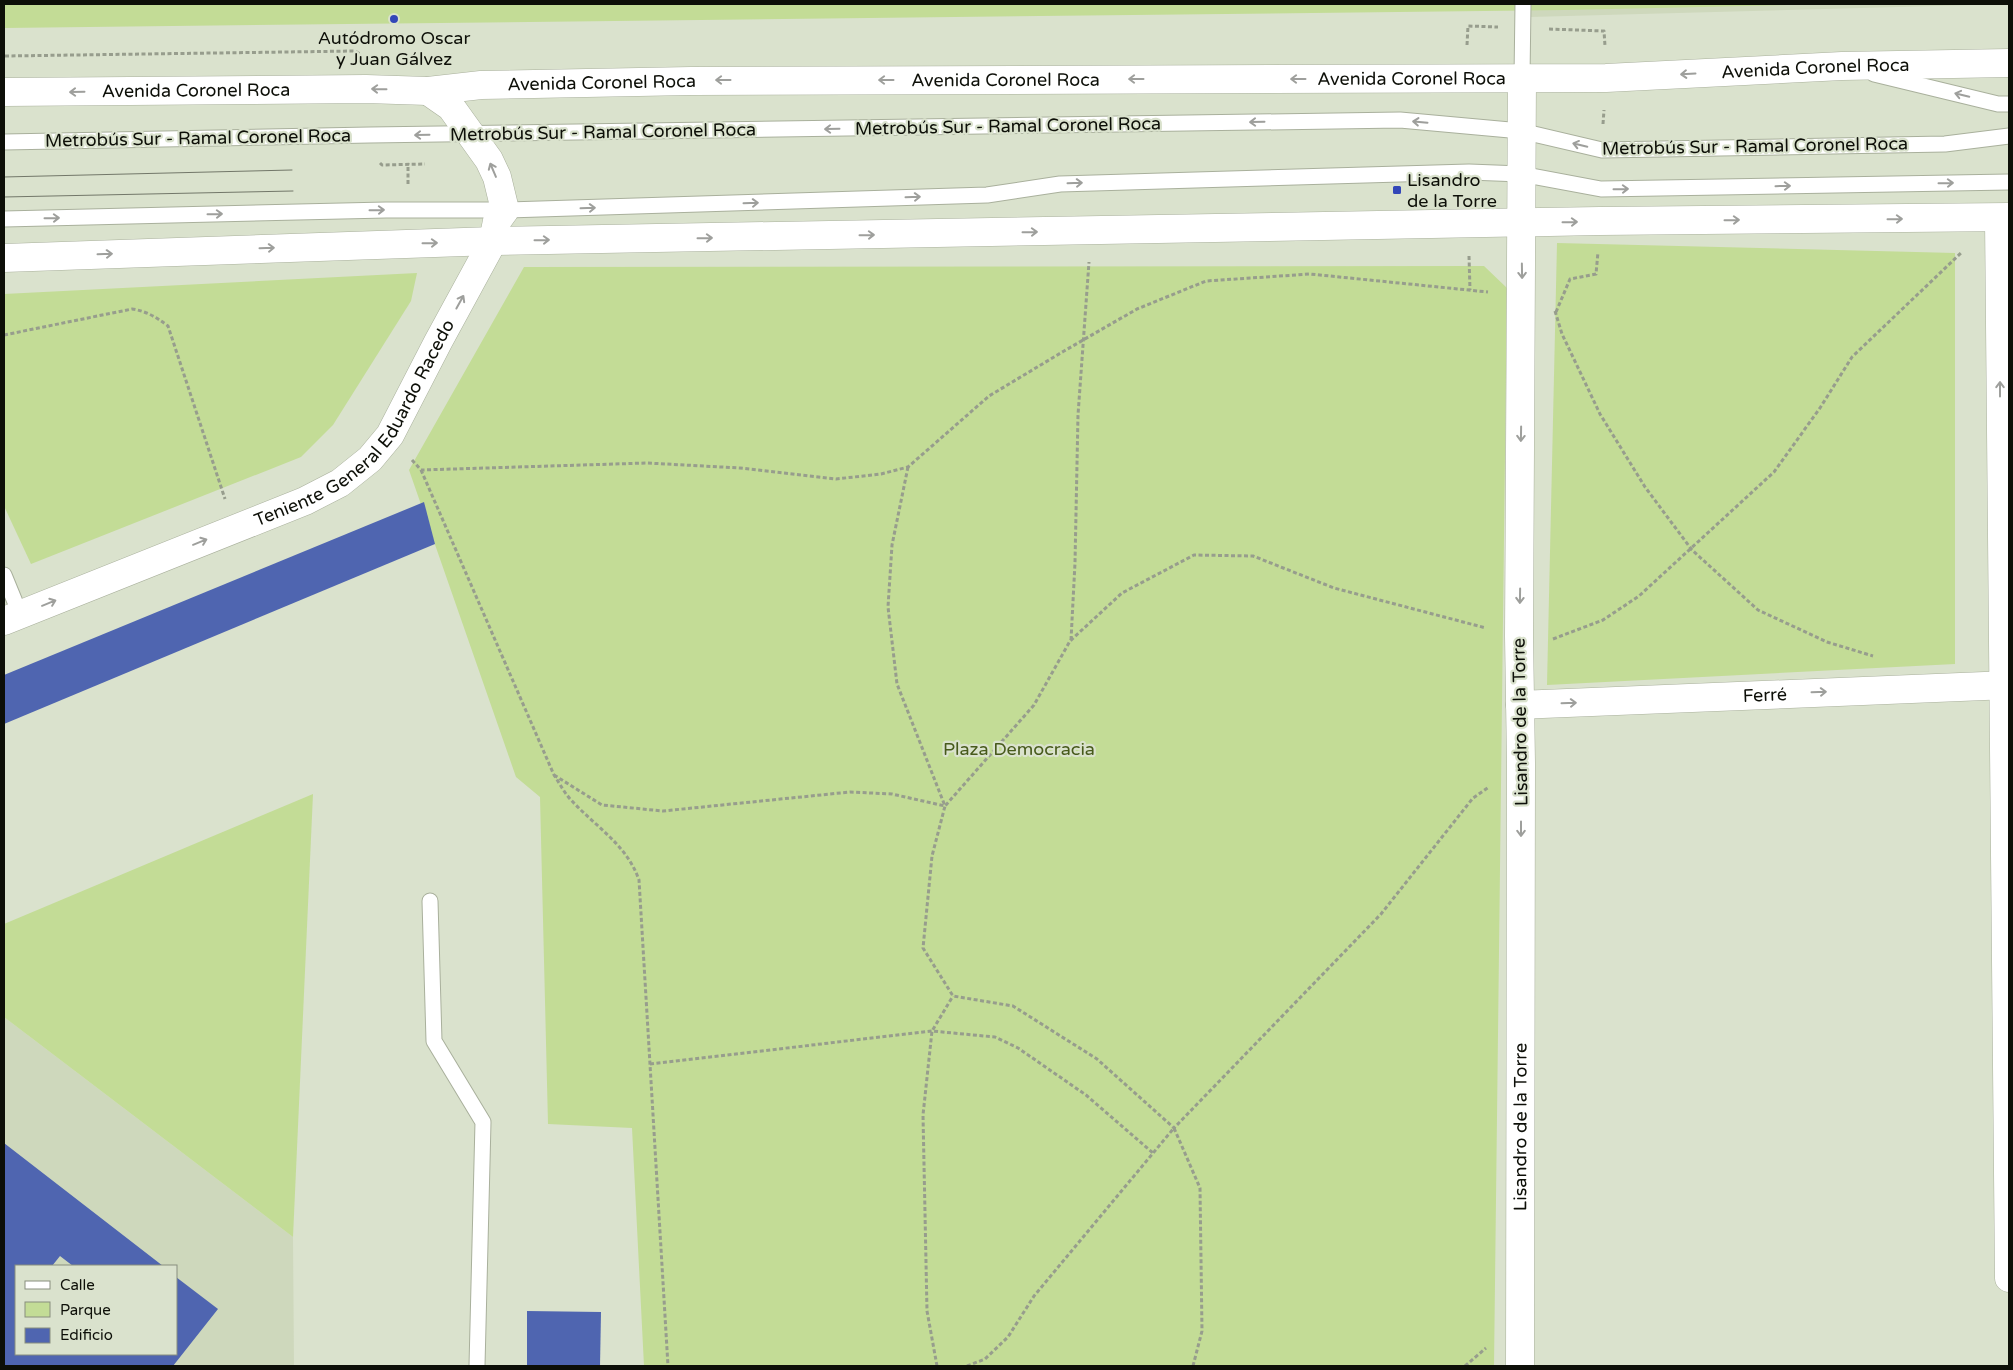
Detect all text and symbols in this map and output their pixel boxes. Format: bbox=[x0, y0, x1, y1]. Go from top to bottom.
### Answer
marker: Autódromo Oscar y Juan Gálvez bbox=[388, 13, 400, 25]
place label: Autódromo Oscar y Juan Gálvez bbox=[318, 27, 470, 70]
street label: Avenida Coronel Roca bbox=[1721, 54, 1910, 83]
street label: Avenida Coronel Roca bbox=[1317, 67, 1506, 90]
street label: Avenida Coronel Roca bbox=[911, 69, 1100, 91]
one-way arrow bbox=[1680, 69, 1696, 78]
street label: Avenida Coronel Roca bbox=[507, 70, 696, 95]
one-way arrow bbox=[1128, 74, 1144, 84]
one-way arrow bbox=[1291, 74, 1307, 84]
one-way arrow bbox=[878, 75, 894, 85]
one-way arrow bbox=[716, 76, 732, 85]
street label: Avenida Coronel Roca bbox=[102, 79, 290, 102]
one-way arrow bbox=[371, 84, 388, 94]
one-way arrow bbox=[69, 87, 85, 97]
one-way arrow bbox=[1954, 90, 1970, 99]
street label: Metrobús Sur - Ramal Coronel Roca bbox=[855, 112, 1161, 140]
one-way arrow bbox=[1249, 117, 1266, 127]
one-way arrow bbox=[1412, 117, 1428, 127]
street label: Metrobús Sur - Ramal Coronel Roca bbox=[450, 118, 756, 146]
street label: Metrobús Sur - Ramal Coronel Roca bbox=[45, 124, 351, 152]
one-way arrow bbox=[824, 124, 840, 134]
one-way arrow bbox=[414, 130, 430, 140]
street label: Metrobús Sur - Ramal Coronel Roca bbox=[1602, 132, 1908, 160]
one-way arrow bbox=[1573, 140, 1589, 149]
one-way arrow bbox=[488, 163, 498, 178]
place label: Lisandro de la Torre bbox=[1407, 169, 1497, 212]
one-way arrow bbox=[1937, 178, 1953, 188]
one-way arrow bbox=[1066, 179, 1082, 188]
one-way arrow bbox=[1774, 181, 1791, 191]
marker: Lisandro de la Torre bbox=[1391, 184, 1403, 196]
one-way arrow bbox=[1612, 184, 1628, 194]
one-way arrow bbox=[905, 193, 921, 202]
one-way arrow bbox=[742, 198, 758, 207]
one-way arrow bbox=[580, 203, 596, 212]
one-way arrow bbox=[369, 205, 385, 215]
one-way arrow bbox=[206, 209, 223, 219]
one-way arrow bbox=[44, 213, 60, 223]
one-way arrow bbox=[1886, 214, 1903, 224]
one-way arrow bbox=[1724, 215, 1740, 225]
one-way arrow bbox=[1562, 217, 1578, 227]
one-way arrow bbox=[1021, 228, 1037, 237]
one-way arrow bbox=[858, 230, 875, 240]
one-way arrow bbox=[696, 233, 712, 243]
one-way arrow bbox=[534, 236, 550, 245]
one-way arrow bbox=[421, 238, 437, 247]
one-way arrow bbox=[259, 244, 275, 253]
one-way arrow bbox=[97, 250, 113, 259]
one-way arrow bbox=[1517, 263, 1527, 279]
one-way arrow bbox=[455, 294, 465, 309]
street label: Teniente General Eduardo Racedo bbox=[251, 316, 459, 531]
one-way arrow bbox=[1995, 381, 2005, 398]
one-way arrow bbox=[1516, 426, 1526, 442]
one-way arrow bbox=[192, 537, 207, 546]
one-way arrow bbox=[1515, 588, 1525, 604]
one-way arrow bbox=[41, 597, 56, 607]
street label: Lisandro de la Torre bbox=[1508, 638, 1532, 806]
street label: Ferré bbox=[1742, 683, 1787, 707]
one-way arrow bbox=[1810, 688, 1826, 697]
one-way arrow bbox=[1560, 698, 1576, 707]
park label: Plaza Democracia bbox=[943, 738, 1095, 760]
one-way arrow bbox=[1516, 820, 1526, 837]
street label: Lisandro de la Torre bbox=[1509, 1043, 1532, 1211]
legend bbox=[15, 1265, 178, 1355]
text: Calle bbox=[60, 1276, 95, 1294]
text: Parque bbox=[60, 1301, 111, 1319]
text: Edificio bbox=[60, 1326, 113, 1344]

